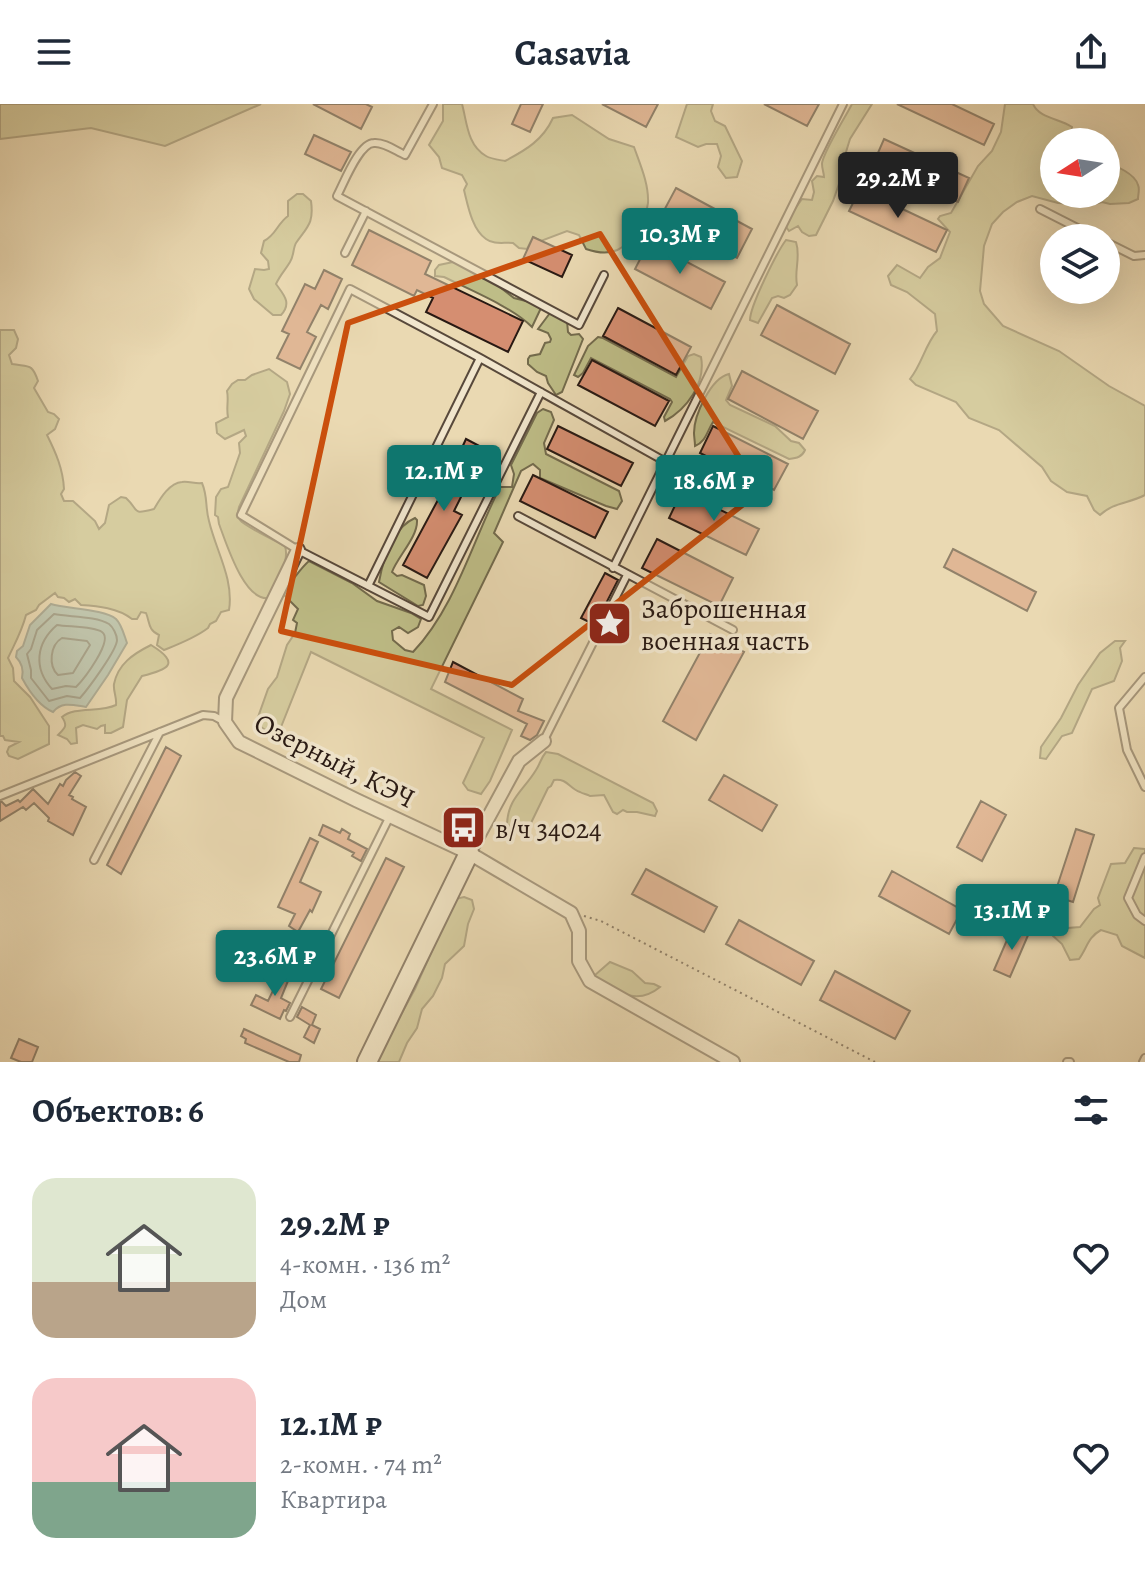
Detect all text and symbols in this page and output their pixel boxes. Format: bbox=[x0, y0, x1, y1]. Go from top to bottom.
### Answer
text: Casavia bbox=[515, 28, 630, 77]
icon: menu bbox=[32, 30, 76, 74]
icon: share bbox=[1069, 30, 1113, 74]
north arrow bbox=[1040, 128, 1120, 208]
map controls bbox=[1040, 128, 1120, 304]
pin: 29.2M ₽ bbox=[824, 152, 972, 220]
text: 29.2M ₽ bbox=[856, 160, 940, 195]
pin: 10.3M ₽ bbox=[606, 208, 754, 276]
text: 10.3M ₽ bbox=[640, 216, 720, 251]
button: layers bbox=[1040, 224, 1120, 304]
pin: 12.1M ₽ bbox=[370, 445, 518, 513]
text: 12.1M ₽ bbox=[405, 453, 483, 488]
pin: 18.6M ₽ bbox=[640, 455, 788, 523]
text: 18.6M ₽ bbox=[674, 463, 754, 498]
place label: Заброшенная военная часть bbox=[641, 590, 809, 660]
place icon: Заброшенная военная часть bbox=[586, 600, 634, 648]
street label: Озерный, КЭЧ bbox=[248, 704, 421, 818]
bus stop icon: в/ч 34024 bbox=[440, 804, 488, 852]
place label: в/ч 34024 bbox=[495, 810, 602, 848]
pin: 13.1M ₽ bbox=[938, 884, 1086, 952]
text: 13.1M ₽ bbox=[974, 892, 1050, 927]
pin: 23.6M ₽ bbox=[201, 930, 349, 998]
text: 23.6M ₽ bbox=[234, 938, 316, 973]
text: Объектов: 6 bbox=[32, 1087, 204, 1134]
icon: filters bbox=[1069, 1088, 1113, 1132]
text: 29.2M ₽ bbox=[280, 1200, 390, 1247]
icon: home bbox=[96, 1210, 192, 1306]
icon: heart bbox=[1069, 1236, 1113, 1280]
text: 4-комн. · 136 m² bbox=[280, 1247, 450, 1282]
text: Дом bbox=[280, 1282, 327, 1317]
text: 12.1M ₽ bbox=[280, 1400, 382, 1447]
icon: home bbox=[96, 1410, 192, 1506]
icon: heart bbox=[1069, 1436, 1113, 1480]
text: 2-комн. · 74 m² bbox=[280, 1447, 442, 1482]
text: Квартира bbox=[280, 1482, 387, 1517]

